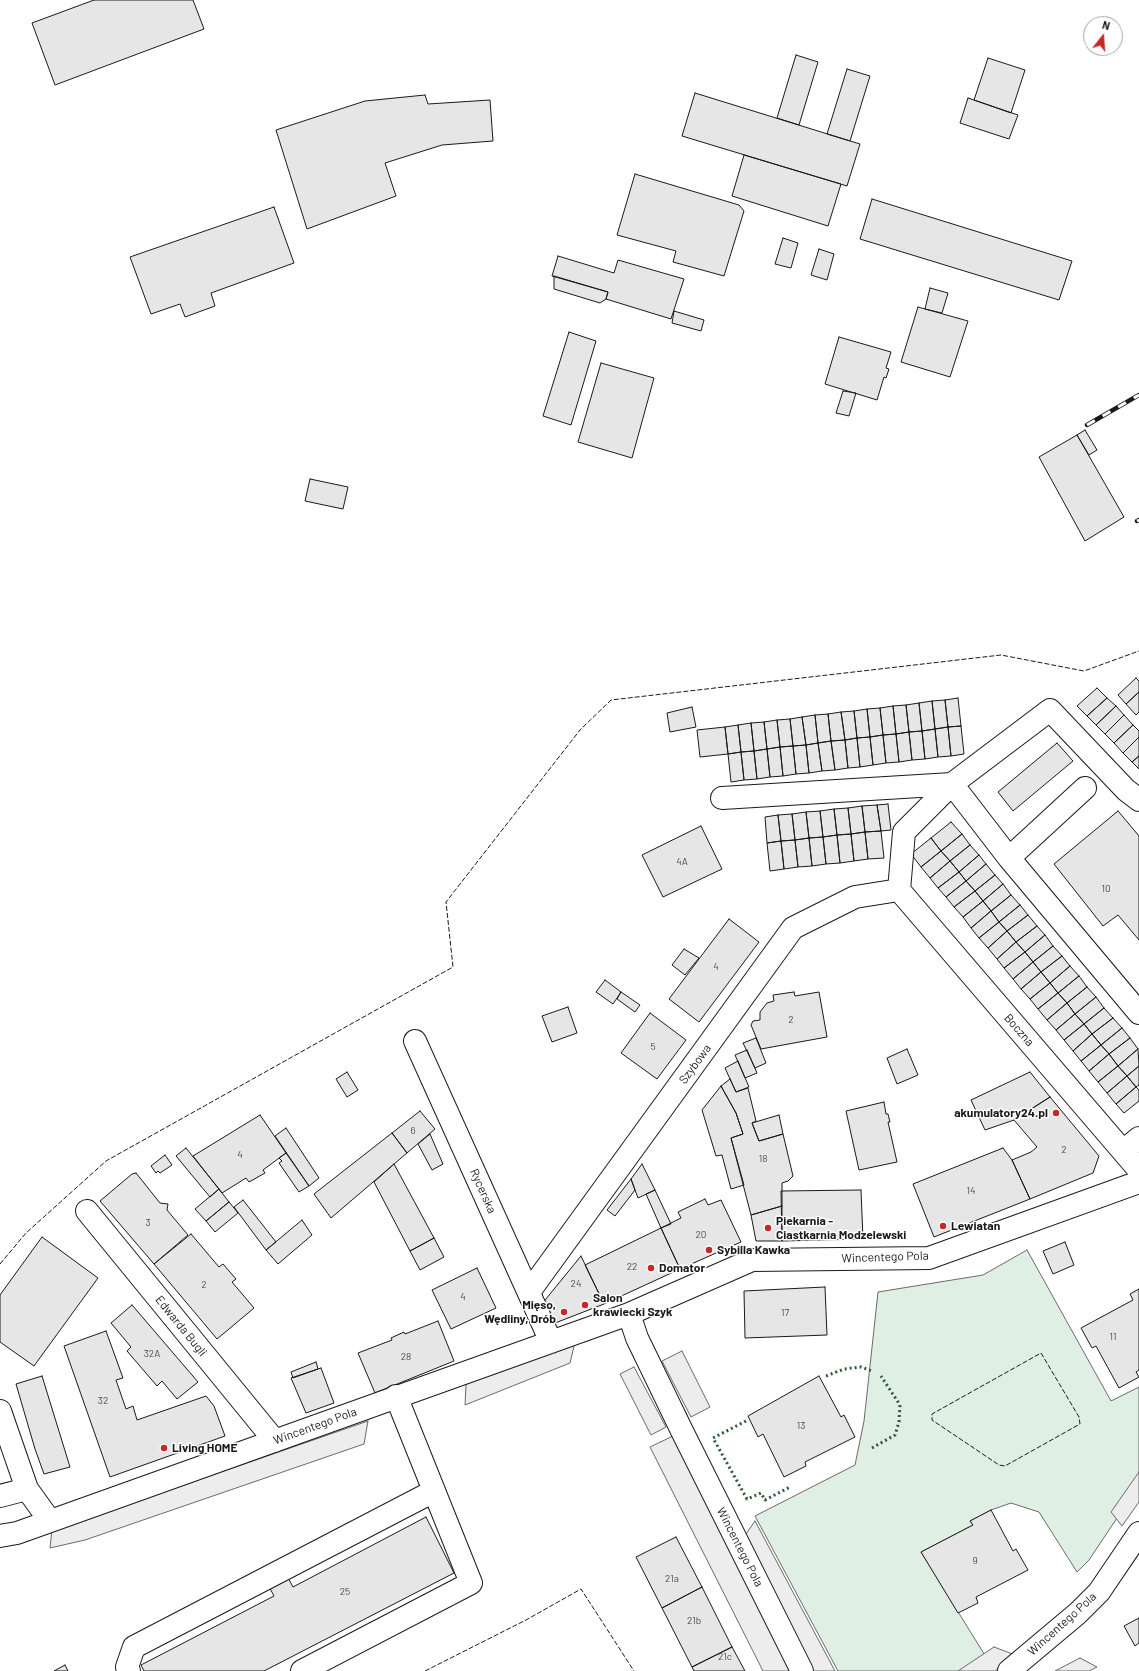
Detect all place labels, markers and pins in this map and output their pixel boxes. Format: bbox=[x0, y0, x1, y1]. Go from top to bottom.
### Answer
place label: akumulatory24.pl bbox=[954, 1106, 1048, 1120]
marker: akumulatory24.pl bbox=[1051, 1108, 1061, 1118]
place label: Piekarnia - Ciastkarnia Modzelewski bbox=[776, 1214, 906, 1242]
place label: Lewiatan bbox=[951, 1219, 1000, 1233]
marker: Lewiatan bbox=[938, 1221, 948, 1231]
marker: Piekarnia - Ciastkarnia Modzelewski bbox=[763, 1223, 773, 1233]
place label: Sybilla Kawka bbox=[717, 1243, 790, 1257]
marker: Sybilla Kawka bbox=[704, 1245, 714, 1255]
place label: Domator bbox=[659, 1261, 705, 1275]
marker: Domator bbox=[646, 1263, 656, 1273]
place label: Salon krawiecki Szyk bbox=[593, 1291, 672, 1319]
place label: Mięso, Wędliny, Drób bbox=[484, 1298, 556, 1326]
marker: Salon krawiecki Szyk bbox=[580, 1300, 590, 1310]
marker: Mięso, Wędliny, Drób bbox=[559, 1307, 569, 1317]
place label: Living HOME bbox=[172, 1441, 237, 1455]
marker: Living HOME bbox=[159, 1443, 169, 1453]

